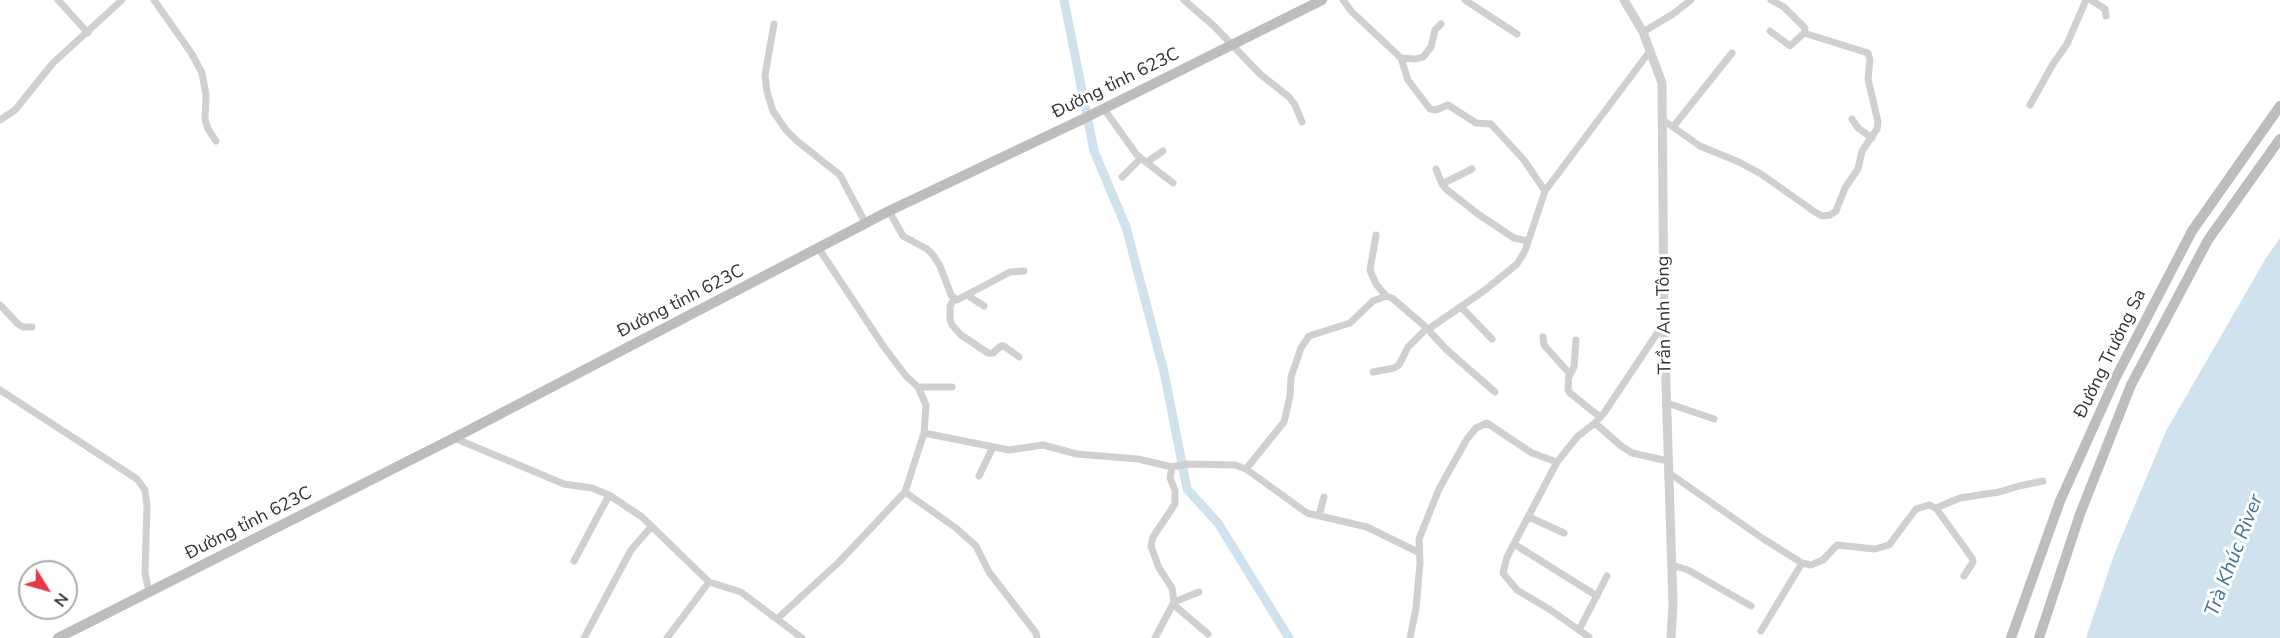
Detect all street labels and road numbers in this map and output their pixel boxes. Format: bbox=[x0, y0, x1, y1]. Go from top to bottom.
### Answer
street label: Đường tỉnh 623C bbox=[1049, 44, 1183, 124]
street label: Trần Anh Tông bbox=[1653, 255, 1677, 375]
street label: Đường tỉnh 623C bbox=[614, 261, 748, 343]
street label: Đường Trường Sa bbox=[2070, 286, 2152, 422]
street label: Đường tỉnh 623C bbox=[182, 483, 316, 565]

